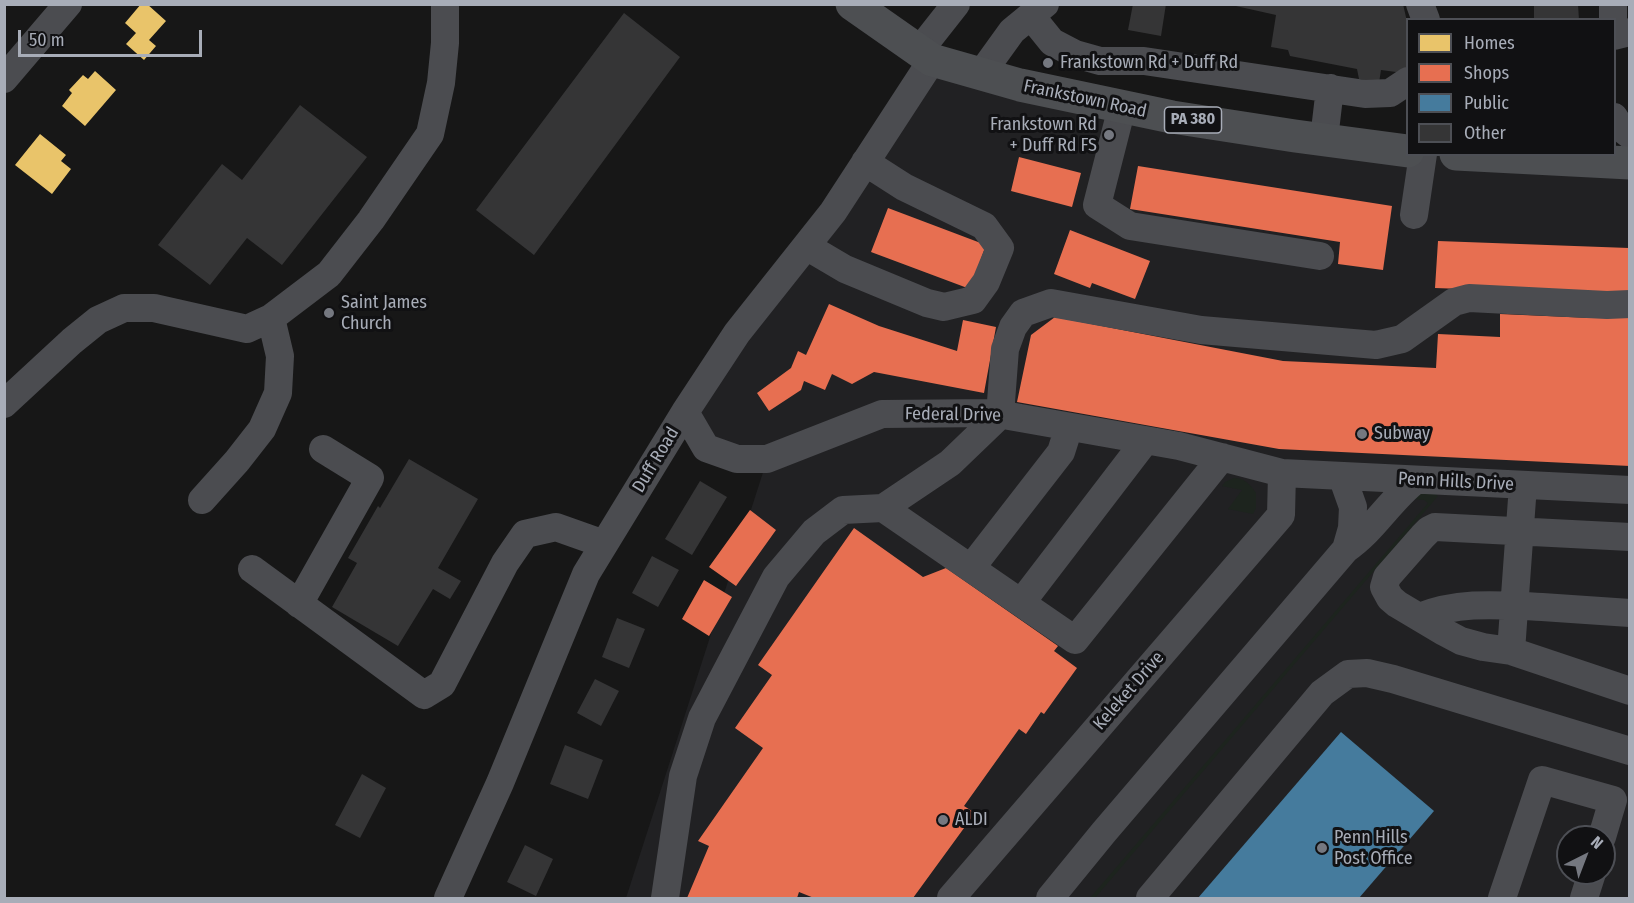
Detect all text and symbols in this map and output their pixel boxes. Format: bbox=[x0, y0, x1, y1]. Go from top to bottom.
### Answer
scale bar bbox=[21, 18, 206, 56]
legend bbox=[1406, 18, 1616, 156]
text: 50 m bbox=[29, 29, 65, 51]
text: Homes bbox=[1464, 32, 1515, 54]
place label: Frankstown Rd + Duff Rd bbox=[1060, 52, 1238, 74]
marker: Frankstown Rd + Duff Rd bbox=[1041, 56, 1055, 70]
text: Shops bbox=[1464, 62, 1509, 84]
street label: Frankstown Road bbox=[1022, 75, 1148, 123]
text: Public bbox=[1464, 92, 1509, 114]
road number: PA 380 bbox=[1164, 107, 1222, 133]
place label: Frankstown Rd + Duff Rd FS bbox=[990, 114, 1097, 156]
text: Other bbox=[1464, 122, 1506, 144]
marker: Frankstown Rd + Duff Rd FS bbox=[1102, 128, 1116, 142]
place label: Saint James Church bbox=[341, 292, 427, 334]
marker: Saint James Church bbox=[322, 306, 336, 320]
street label: Federal Drive bbox=[905, 403, 1001, 427]
street label: Duff Road bbox=[628, 423, 684, 497]
place label: Subway bbox=[1374, 423, 1430, 445]
marker: Subway bbox=[1355, 427, 1369, 441]
street label: Penn Hills Drive bbox=[1398, 468, 1514, 496]
street label: Keleket Drive bbox=[1089, 647, 1169, 735]
place label: ALDI bbox=[955, 809, 988, 831]
marker: ALDI bbox=[936, 813, 950, 827]
north arrow bbox=[1556, 825, 1616, 885]
place label: Penn Hills Post Office bbox=[1334, 827, 1413, 870]
text: N bbox=[1587, 832, 1607, 853]
marker: Penn Hills Post Office bbox=[1315, 841, 1329, 855]

